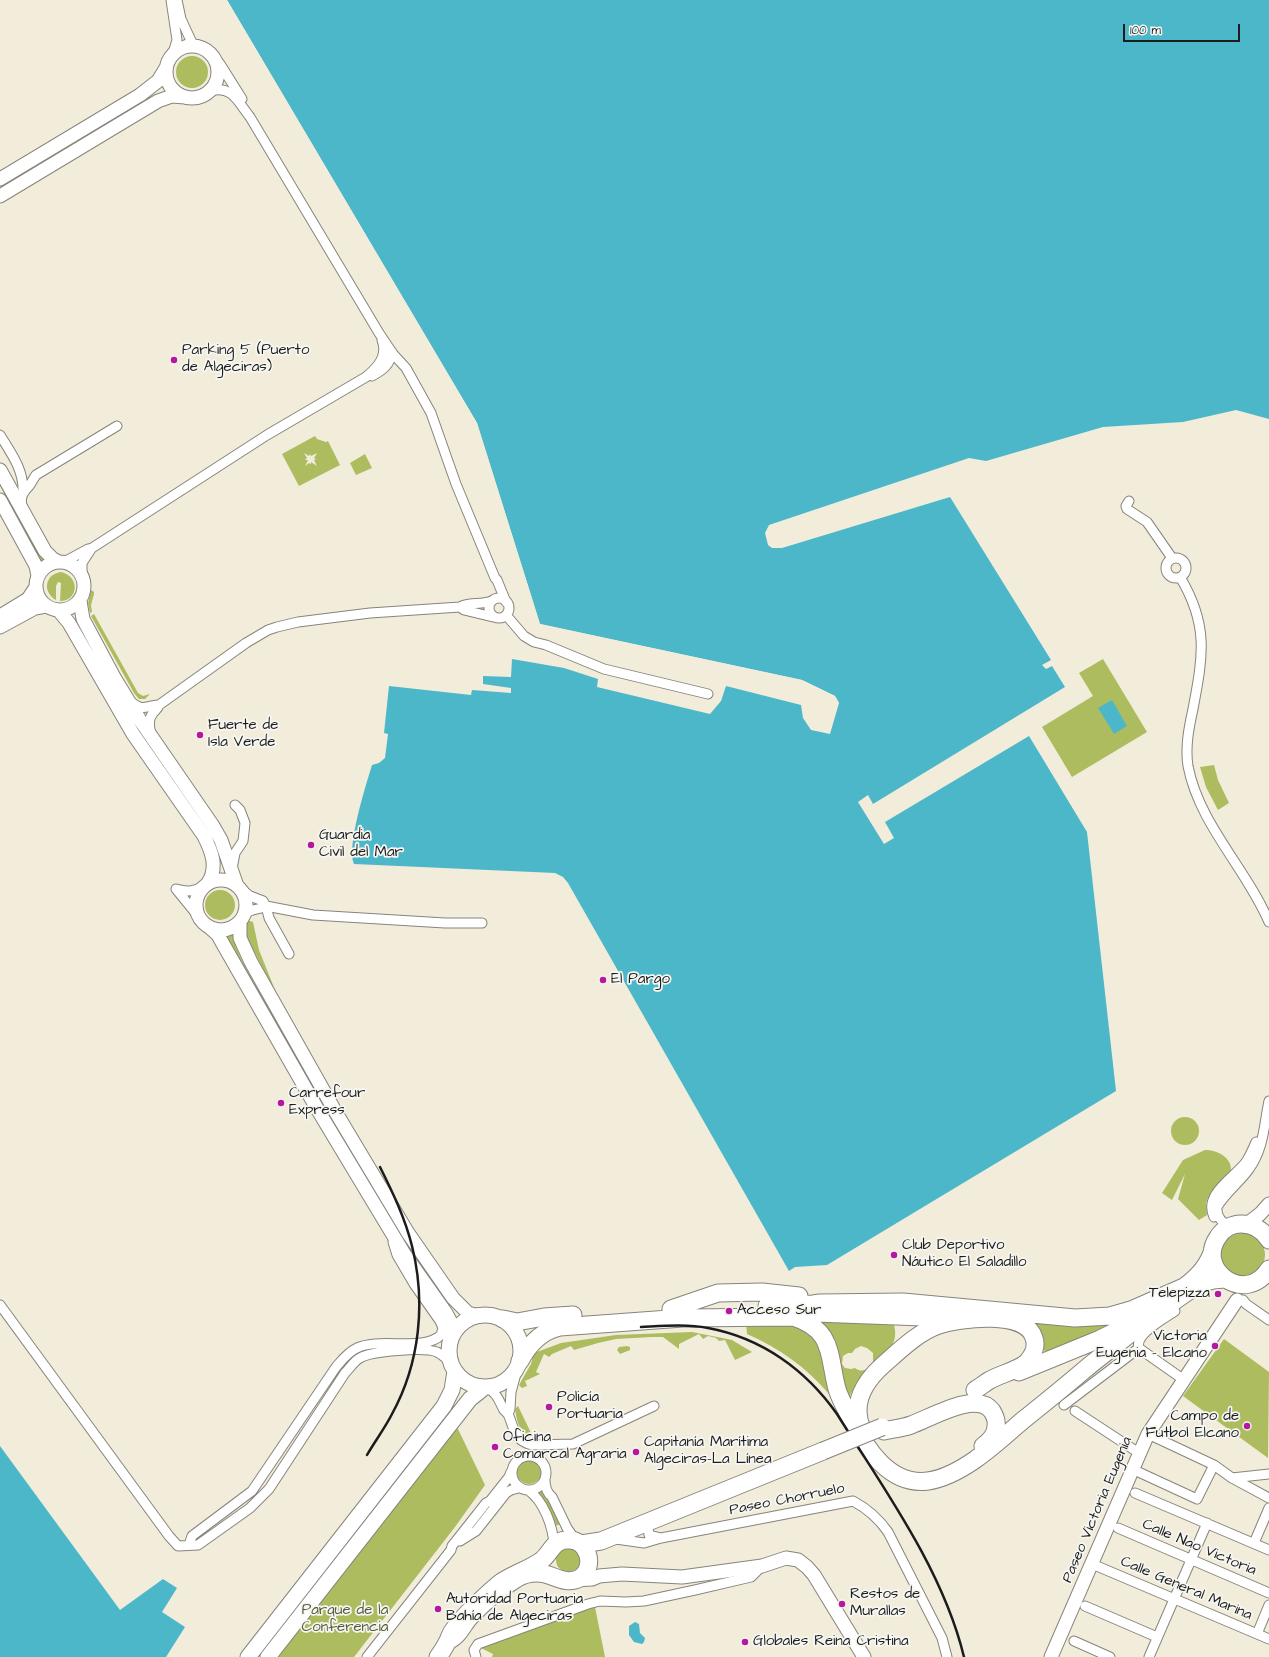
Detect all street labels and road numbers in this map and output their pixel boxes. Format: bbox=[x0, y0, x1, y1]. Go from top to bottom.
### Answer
street label: Paseo Victoria Eugenia bbox=[1059, 1434, 1137, 1586]
street label: Paseo Chorruelo bbox=[728, 1480, 846, 1520]
street label: Calle Nao Victoria bbox=[1139, 1516, 1259, 1580]
street label: Calle General Marina bbox=[1117, 1553, 1255, 1625]

